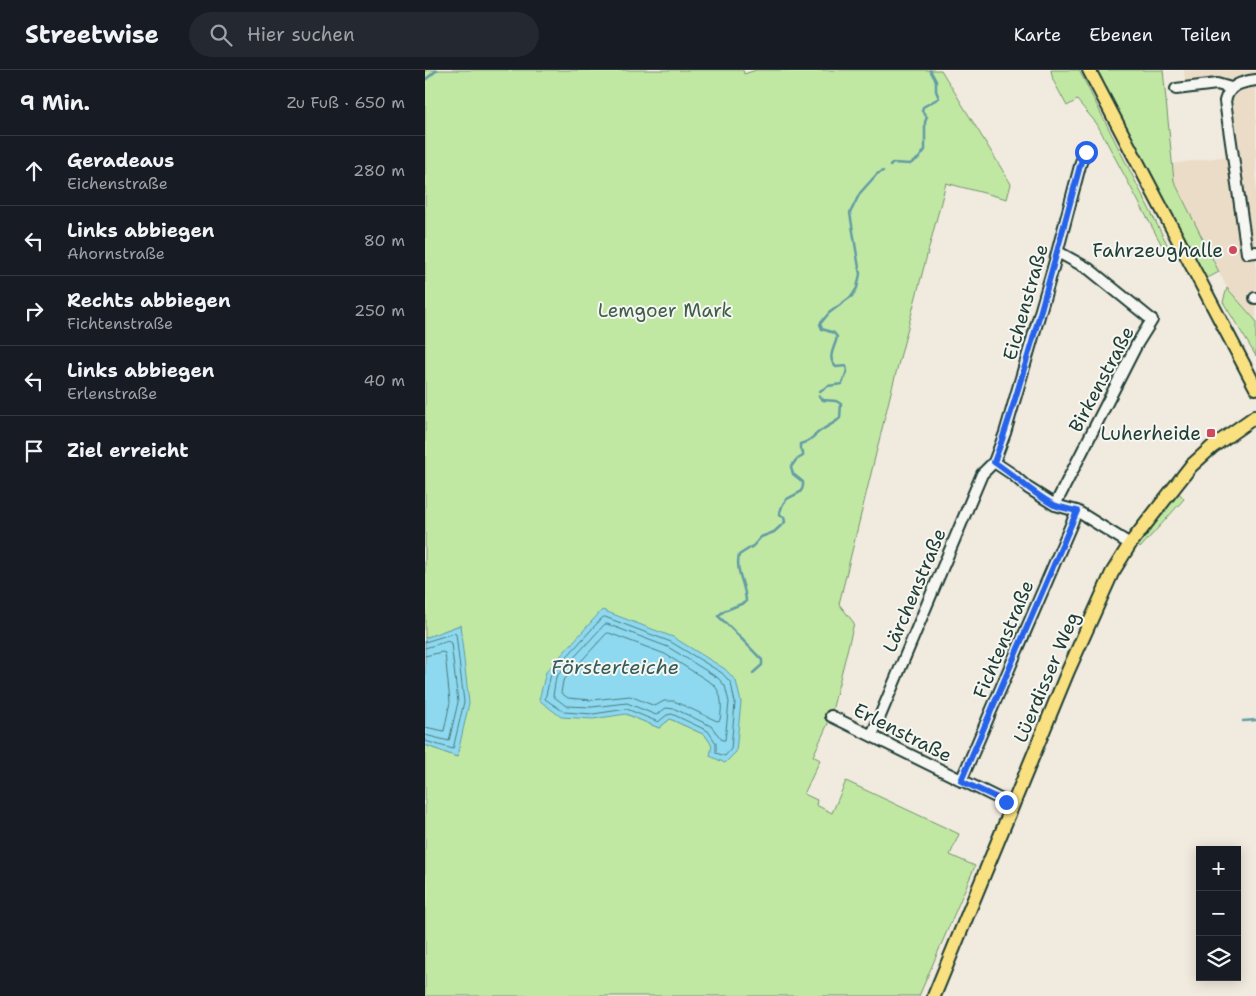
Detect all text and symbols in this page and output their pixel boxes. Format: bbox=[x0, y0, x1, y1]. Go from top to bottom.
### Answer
search box bbox=[189, 12, 539, 57]
text: Streetwise bbox=[25, 19, 159, 51]
icon: search bbox=[207, 21, 235, 49]
text: Hier suchen bbox=[247, 22, 355, 47]
text: Karte bbox=[1014, 23, 1061, 47]
text: Ebenen bbox=[1089, 23, 1153, 47]
text: Teilen bbox=[1181, 23, 1231, 47]
text: 9 Min. bbox=[20, 89, 90, 117]
text: Zu Fuß · 650 m bbox=[287, 92, 405, 113]
route start bbox=[1075, 141, 1098, 164]
text: Geradeaus bbox=[67, 148, 174, 173]
icon: ahead bbox=[20, 157, 48, 185]
text: 280 m bbox=[353, 160, 405, 181]
text: Eichenstraße bbox=[67, 173, 168, 194]
text: Links abbiegen bbox=[67, 218, 214, 243]
icon: left bbox=[20, 227, 48, 255]
text: 80 m bbox=[364, 230, 405, 251]
place label: Fahrzeughalle bbox=[1092, 238, 1223, 263]
street label: Eichenstraße bbox=[997, 241, 1054, 363]
text: Ahornstraße bbox=[67, 243, 165, 264]
marker: Fahrzeughalle bbox=[1227, 244, 1239, 256]
text: Rechts abbiegen bbox=[67, 288, 231, 313]
icon: right bbox=[20, 297, 48, 325]
park label: Lemgoer Mark bbox=[598, 298, 732, 323]
text: 250 m bbox=[354, 300, 405, 321]
text: Fichtenstraße bbox=[67, 313, 173, 334]
street label: Birkenstraße bbox=[1063, 322, 1140, 437]
text: Links abbiegen bbox=[67, 358, 214, 383]
icon: left bbox=[20, 367, 48, 395]
text: 40 m bbox=[363, 370, 405, 391]
text: Erlenstraße bbox=[67, 383, 157, 404]
place label: Luherheide bbox=[1100, 421, 1201, 446]
marker: Luherheide bbox=[1205, 427, 1217, 439]
icon: arrive bbox=[20, 437, 48, 465]
text: Ziel erreicht bbox=[67, 438, 188, 463]
street label: Lärchenstraße bbox=[877, 524, 952, 656]
street label: Fichtenstraße bbox=[967, 576, 1040, 702]
street label: Lüerdisser Weg bbox=[1008, 608, 1085, 746]
water label: Försterteiche bbox=[551, 654, 679, 680]
street label: Erlenstraße bbox=[849, 697, 956, 768]
route end bbox=[995, 791, 1018, 814]
map controls bbox=[1196, 846, 1241, 981]
button: + bbox=[1196, 846, 1241, 891]
button: − bbox=[1196, 891, 1241, 936]
button: layers bbox=[1196, 936, 1241, 981]

